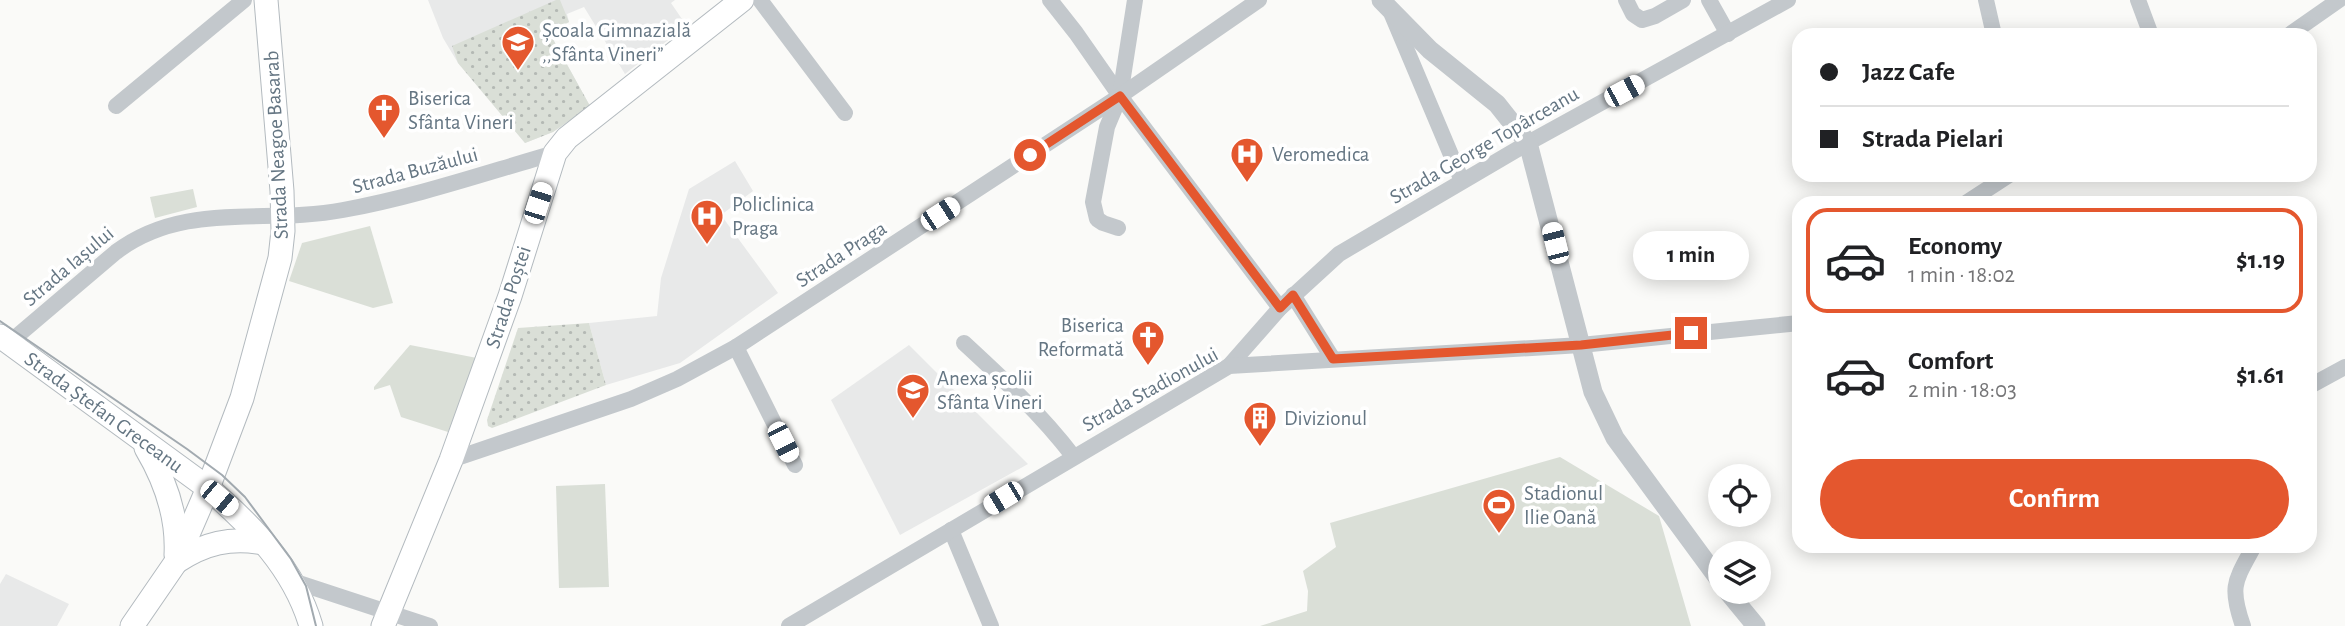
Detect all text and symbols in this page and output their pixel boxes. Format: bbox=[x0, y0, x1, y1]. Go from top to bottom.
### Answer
place label: Școala Gimnazială ,,Sfânta Vineri” bbox=[542, 20, 691, 65]
school or university icon: Școala Gimnazială ,,Sfânta Vineri” bbox=[499, 23, 537, 72]
street label: Strada Neagoe Basarab bbox=[261, 50, 292, 240]
text: Jazz Cafe bbox=[1862, 59, 1955, 85]
car bbox=[1601, 72, 1648, 110]
street label: Strada George Topârceanu bbox=[1386, 83, 1582, 208]
place label: Biserica Sfânta Vineri bbox=[408, 88, 514, 133]
church icon: Biserica Sfânta Vineri bbox=[365, 91, 403, 140]
text: Strada Pielari bbox=[1862, 126, 2004, 152]
hospital icon: Veromedica bbox=[1228, 135, 1266, 184]
route start bbox=[1014, 139, 1046, 171]
street label: Strada Buzăului bbox=[350, 144, 480, 197]
place label: Veromedica bbox=[1272, 144, 1370, 165]
car bbox=[522, 180, 555, 226]
place label: Policlinica Praga bbox=[732, 194, 815, 239]
car bbox=[917, 194, 964, 234]
hospital icon: Policlinica Praga bbox=[688, 197, 726, 246]
street label: Strada Praga bbox=[792, 217, 891, 291]
car bbox=[1540, 220, 1571, 266]
street label: Strada Iașului bbox=[19, 223, 119, 312]
icon: car bbox=[1824, 229, 1887, 292]
callout: 1 min bbox=[1633, 232, 1749, 280]
text: Economy bbox=[1908, 233, 2002, 259]
street label: Strada Poștei bbox=[482, 243, 537, 352]
text: 1 min bbox=[1667, 244, 1715, 267]
text: $1.19 bbox=[2236, 247, 2285, 273]
text: 1 min · 18:02 bbox=[1908, 264, 2015, 287]
place label: Biserica Reformată bbox=[1038, 315, 1124, 360]
route end bbox=[1675, 317, 1707, 349]
church icon: Biserica Reformată bbox=[1129, 318, 1167, 367]
street label: Strada Stadionului bbox=[1079, 343, 1222, 435]
icon: car bbox=[1824, 344, 1887, 407]
street label: Strada Ștefan Greceanu bbox=[19, 348, 187, 479]
text: Comfort bbox=[1908, 348, 1993, 374]
text: $1.61 bbox=[2236, 362, 2285, 388]
place label: Anexa școlii Sfânta Vineri bbox=[937, 368, 1043, 413]
school or university icon: Anexa școlii Sfânta Vineri bbox=[894, 371, 932, 420]
text: 2 min · 18:03 bbox=[1908, 379, 2017, 402]
building icon: Divizionul bbox=[1241, 399, 1279, 448]
place label: Divizionul bbox=[1284, 408, 1367, 429]
car bbox=[765, 419, 802, 465]
button: Confirm bbox=[1820, 459, 2289, 539]
map controls bbox=[1708, 464, 1771, 604]
button: locate bbox=[1708, 464, 1771, 527]
car bbox=[197, 476, 242, 520]
car bbox=[980, 478, 1027, 518]
place label: Stadionul Ilie Oană bbox=[1524, 483, 1603, 528]
sports icon: Stadionul Ilie Oană bbox=[1480, 486, 1518, 535]
button: layers bbox=[1708, 541, 1771, 604]

